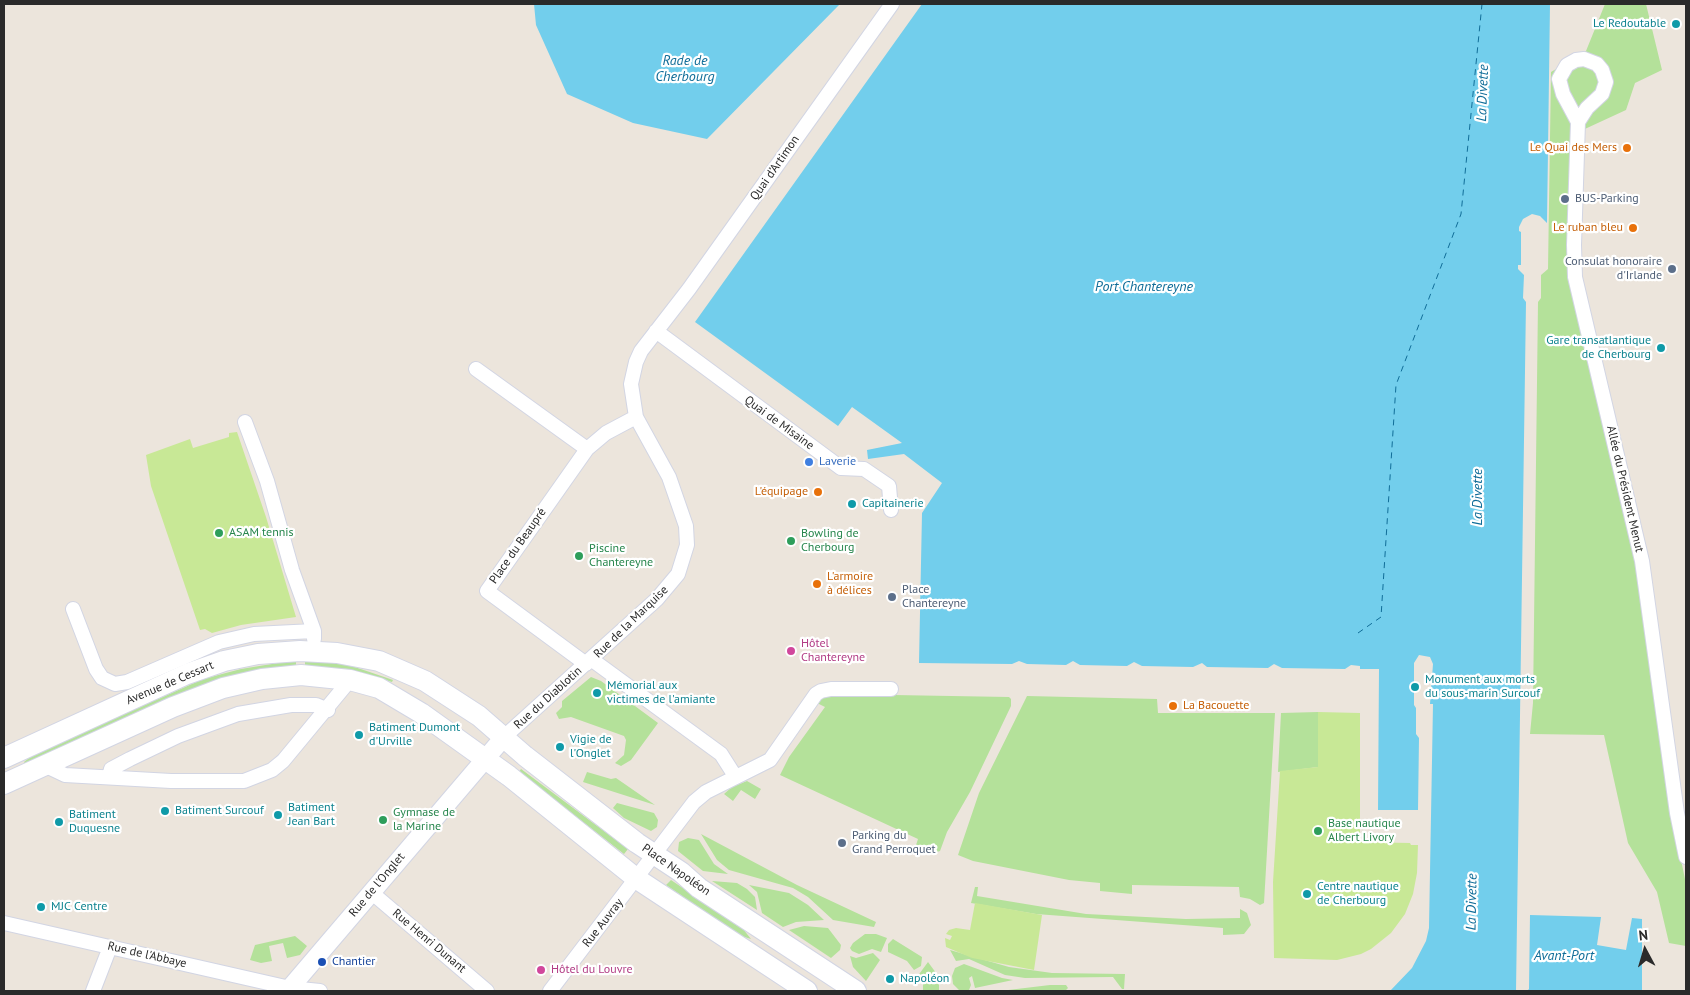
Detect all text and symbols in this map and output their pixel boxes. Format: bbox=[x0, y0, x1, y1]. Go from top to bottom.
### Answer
place label: Le Redoutable bbox=[1593, 17, 1666, 31]
marker: Le Redoutable bbox=[1670, 18, 1682, 30]
water label: Rade de Cherbourg bbox=[655, 53, 715, 85]
water label: La Divette bbox=[1474, 64, 1492, 122]
street label: Quai d’Artimon bbox=[747, 133, 803, 203]
place label: Le Quai des Mers bbox=[1530, 141, 1617, 155]
marker: Le Quai des Mers bbox=[1621, 142, 1633, 154]
place label: BUS-Parking bbox=[1575, 192, 1639, 206]
marker: BUS-Parking bbox=[1559, 193, 1571, 205]
place label: Le ruban bleu bbox=[1553, 221, 1623, 235]
marker: Le ruban bleu bbox=[1627, 222, 1639, 234]
place label: Consulat honoraire d'Irlande bbox=[1565, 255, 1662, 283]
marker: Consulat honoraire d'Irlande bbox=[1666, 263, 1678, 275]
water label: Port Chantereyne bbox=[1095, 279, 1193, 295]
place label: Gare transatlantique de Cherbourg bbox=[1546, 334, 1651, 362]
marker: Gare transatlantique de Cherbourg bbox=[1655, 342, 1667, 354]
street label: Quai de Misaine bbox=[741, 393, 817, 453]
street label: Allée du Président Menut bbox=[1603, 424, 1647, 554]
place label: Laverie bbox=[819, 455, 856, 469]
marker: Laverie bbox=[803, 456, 815, 468]
water label: La Divette bbox=[1470, 468, 1486, 526]
place label: L'équipage bbox=[755, 485, 808, 499]
marker: L'équipage bbox=[812, 486, 824, 498]
place label: Capitainerie bbox=[862, 497, 924, 511]
marker: Capitainerie bbox=[846, 498, 858, 510]
street label: Place du Beaupré bbox=[487, 505, 549, 587]
place label: ASAM tennis bbox=[229, 526, 294, 540]
marker: ASAM tennis bbox=[213, 527, 225, 539]
place label: Bowling de Cherbourg bbox=[801, 527, 859, 555]
marker: Bowling de Cherbourg bbox=[785, 535, 797, 547]
place label: Piscine Chantereyne bbox=[589, 542, 653, 570]
marker: Piscine Chantereyne bbox=[573, 550, 585, 562]
place label: L'armoire à délices bbox=[827, 570, 873, 598]
marker: L'armoire à délices bbox=[811, 578, 823, 590]
street label: Rue de la Marquise bbox=[591, 583, 671, 661]
place label: Place Chantereyne bbox=[902, 583, 966, 611]
marker: Place Chantereyne bbox=[886, 591, 898, 603]
place label: Hôtel Chantereyne bbox=[801, 637, 865, 665]
marker: Hôtel Chantereyne bbox=[785, 645, 797, 657]
street label: Avenue de Cessart bbox=[124, 658, 216, 708]
street label: Rue du Diablotin bbox=[511, 664, 585, 732]
place label: Monument aux morts du sous-marin Surcouf bbox=[1425, 673, 1540, 701]
place label: Mémorial aux victimes de l'amiante bbox=[607, 679, 715, 707]
marker: Monument aux morts du sous-marin Surcouf bbox=[1409, 681, 1421, 693]
marker: Mémorial aux victimes de l'amiante bbox=[591, 687, 603, 699]
place label: La Bacouette bbox=[1183, 699, 1249, 713]
marker: La Bacouette bbox=[1167, 700, 1179, 712]
place label: Batiment Dumont d'Urville bbox=[369, 721, 460, 749]
marker: Batiment Dumont d'Urville bbox=[353, 729, 365, 741]
place label: Vigie de l'Onglet bbox=[570, 733, 612, 761]
marker: Vigie de l'Onglet bbox=[554, 741, 566, 753]
place label: Batiment Jean Bart bbox=[288, 801, 335, 829]
place label: Batiment Surcouf bbox=[175, 804, 264, 818]
marker: Batiment Surcouf bbox=[159, 805, 171, 817]
place label: Gymnase de la Marine bbox=[393, 806, 455, 834]
place label: Batiment Duquesne bbox=[69, 808, 120, 836]
marker: Batiment Jean Bart bbox=[272, 809, 284, 821]
marker: Gymnase de la Marine bbox=[377, 814, 389, 826]
marker: Batiment Duquesne bbox=[53, 816, 65, 828]
place label: Base nautique Albert Livory bbox=[1328, 817, 1401, 845]
marker: Base nautique Albert Livory bbox=[1312, 825, 1324, 837]
place label: Parking du Grand Perroquet bbox=[852, 829, 936, 857]
marker: Parking du Grand Perroquet bbox=[836, 837, 848, 849]
street label: Place Napoléon bbox=[639, 841, 713, 899]
street label: Rue de l'Onglet bbox=[346, 850, 408, 920]
water label: La Divette bbox=[1463, 873, 1481, 931]
place label: Centre nautique de Cherbourg bbox=[1317, 880, 1399, 908]
marker: Centre nautique de Cherbourg bbox=[1301, 888, 1313, 900]
street label: Rue Auvray bbox=[580, 896, 626, 950]
place label: MJC Centre bbox=[51, 900, 107, 914]
marker: MJC Centre bbox=[35, 901, 47, 913]
street label: Rue Henri Dunant bbox=[389, 906, 469, 976]
north arrow bbox=[1620, 925, 1670, 975]
text: N bbox=[1638, 926, 1649, 945]
street label: Rue de l'Abbaye bbox=[106, 939, 188, 971]
water label: Avant-Port bbox=[1534, 948, 1594, 964]
place label: Chantier bbox=[332, 955, 375, 969]
marker: Chantier bbox=[316, 956, 328, 968]
place label: Hôtel du Louvre bbox=[551, 963, 633, 977]
marker: Hôtel du Louvre bbox=[535, 964, 547, 976]
place label: Napoléon bbox=[900, 972, 949, 986]
marker: Napoléon bbox=[884, 973, 896, 985]

